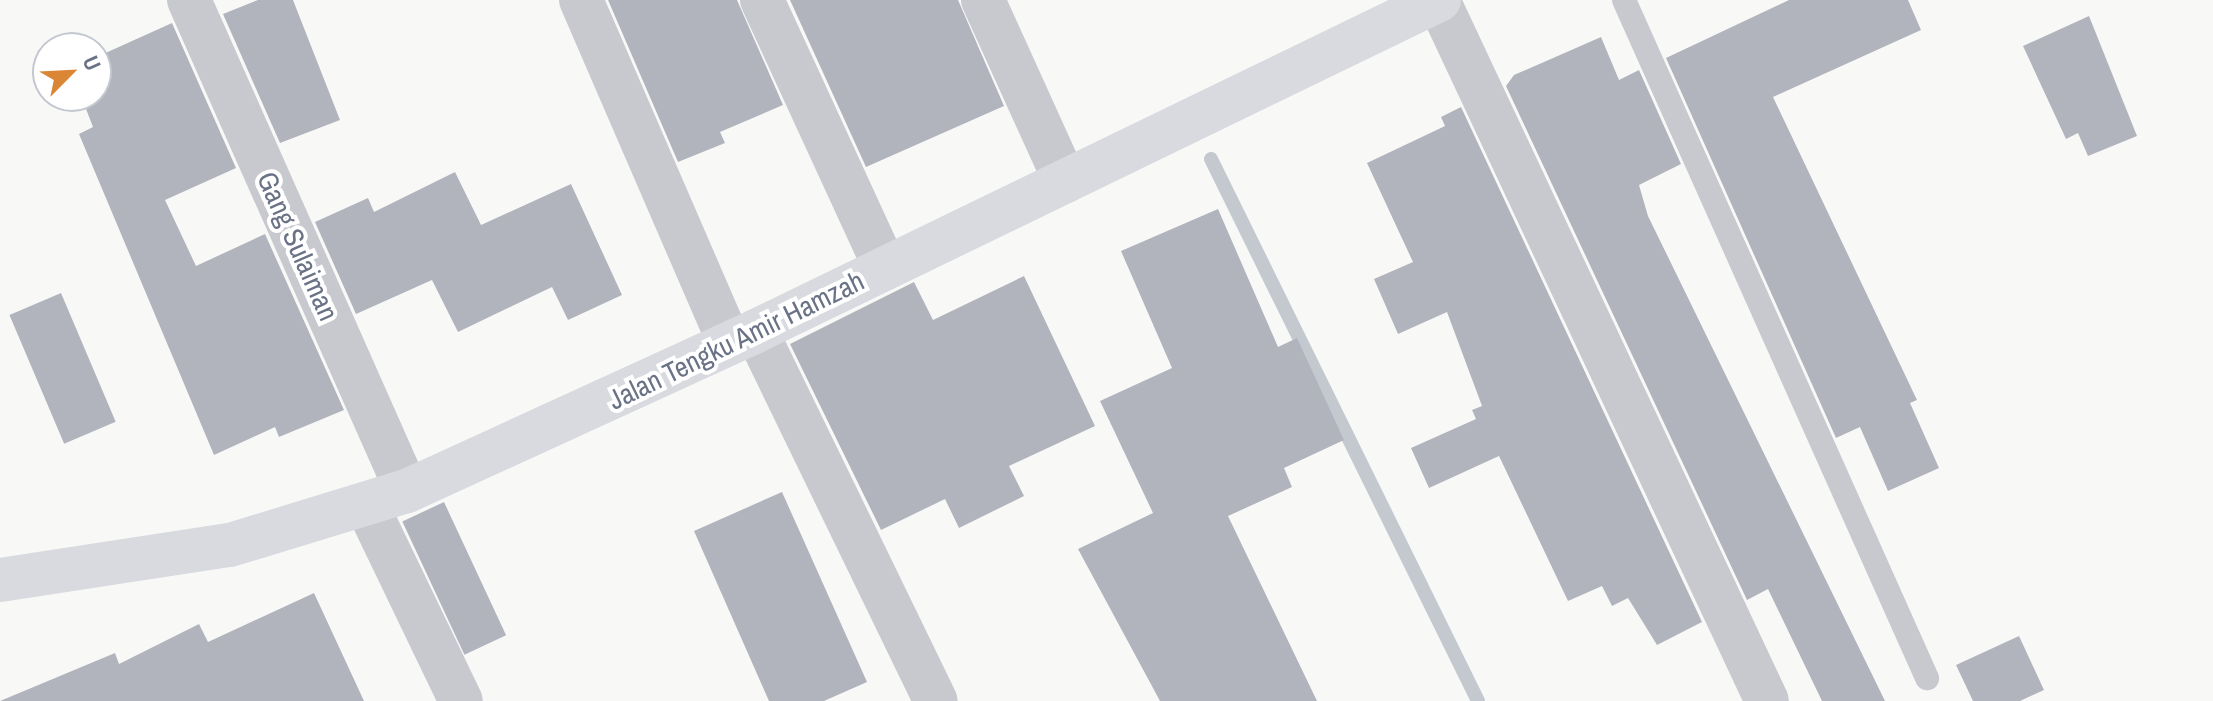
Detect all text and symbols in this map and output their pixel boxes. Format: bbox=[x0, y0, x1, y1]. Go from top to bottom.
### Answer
north arrow bbox=[32, 32, 112, 112]
text: U bbox=[76, 51, 108, 75]
street label: Gang Sulaiman bbox=[250, 166, 346, 326]
street label: Jalan Tengku Amir Hamzah bbox=[602, 263, 870, 417]

